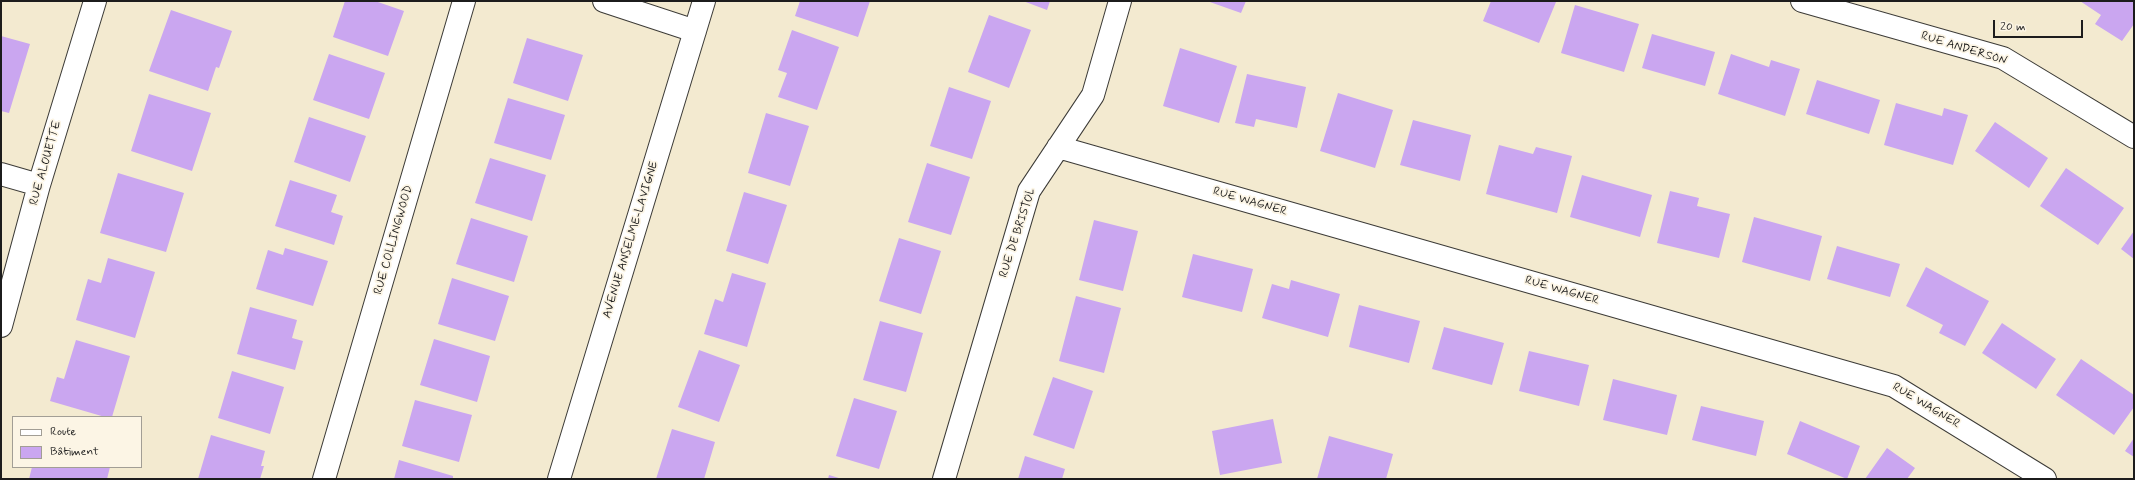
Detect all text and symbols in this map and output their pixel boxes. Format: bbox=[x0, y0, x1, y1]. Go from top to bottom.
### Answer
scale bar bbox=[1995, 12, 2085, 38]
text: 20 m bbox=[2000, 19, 2026, 35]
street label: RUE ANDERSON bbox=[1919, 29, 2009, 69]
street label: RUE ALOUETTE bbox=[27, 119, 65, 207]
street label: AVENUE ANSELME-LAVIGNE bbox=[600, 160, 662, 320]
street label: RUE COLLINGWOOD bbox=[371, 184, 417, 296]
street label: RUE WAGNER bbox=[1211, 185, 1289, 219]
street label: RUE DE BRISTOL bbox=[997, 187, 1039, 279]
street label: RUE WAGNER bbox=[1523, 274, 1601, 308]
street label: RUE WAGNER bbox=[1889, 380, 1963, 432]
legend bbox=[12, 416, 142, 468]
text: Route bbox=[50, 424, 76, 440]
text: Bâtiment bbox=[50, 444, 99, 460]

